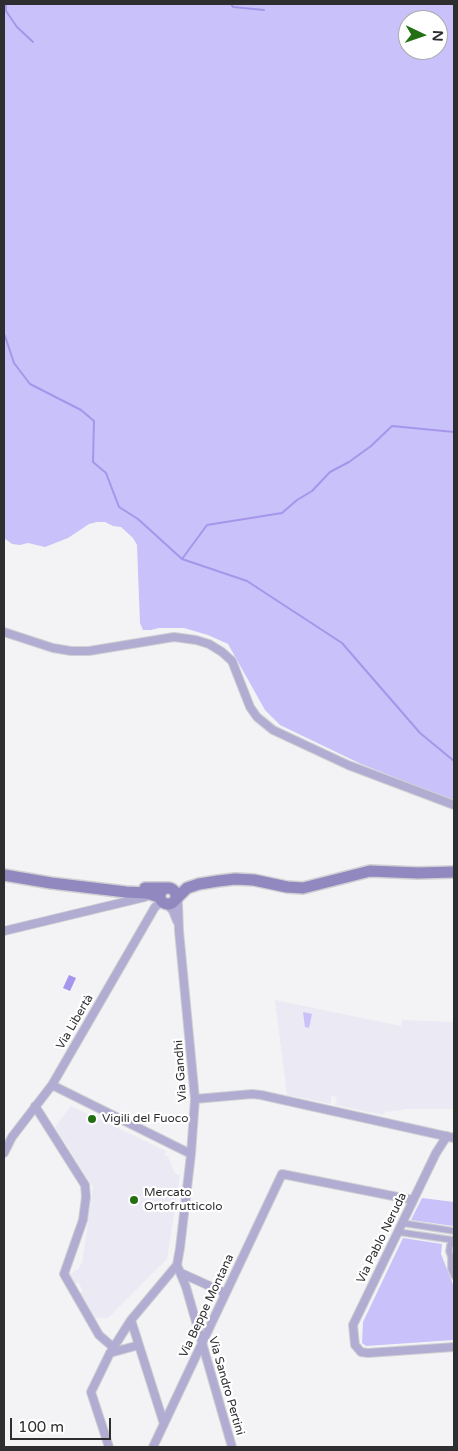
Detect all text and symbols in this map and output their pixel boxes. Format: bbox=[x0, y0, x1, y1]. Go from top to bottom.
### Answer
north arrow bbox=[398, 10, 448, 60]
text: N bbox=[429, 30, 446, 42]
street label: Via Libertà bbox=[53, 992, 97, 1052]
street label: Via Gandhi bbox=[172, 1040, 190, 1102]
place label: Vigili del Fuoco bbox=[102, 1112, 188, 1126]
marker: Vigili del Fuoco bbox=[86, 1113, 98, 1125]
place label: Mercato Ortofrutticolo bbox=[144, 1186, 223, 1214]
street label: Via Pablo Neruda bbox=[354, 1190, 410, 1286]
marker: Mercato Ortofrutticolo bbox=[128, 1194, 140, 1206]
street label: Via Beppe Montana bbox=[177, 1252, 237, 1360]
street label: Via Sandro Pertini bbox=[205, 1335, 247, 1437]
scale bar bbox=[12, 1408, 114, 1440]
text: 100 m bbox=[18, 1418, 64, 1436]

